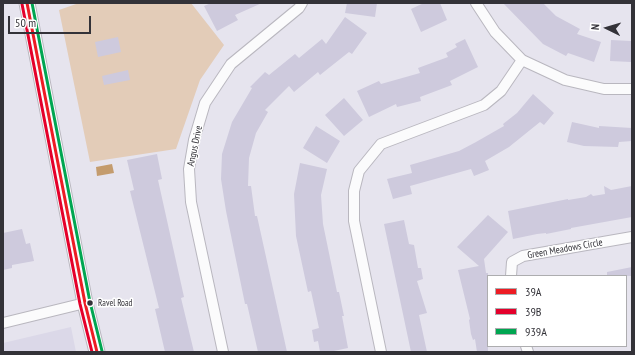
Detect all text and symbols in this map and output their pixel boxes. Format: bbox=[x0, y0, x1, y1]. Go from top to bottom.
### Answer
scale bar bbox=[10, 8, 93, 34]
north arrow bbox=[587, 8, 627, 48]
text: 50 m bbox=[15, 15, 36, 30]
text: N bbox=[588, 23, 602, 31]
street label: Angus Drive bbox=[185, 124, 205, 168]
street label: Green Meadows Circle bbox=[526, 236, 604, 262]
legend bbox=[487, 275, 627, 347]
text: 39A bbox=[525, 284, 541, 299]
marker: Ravel Road bbox=[85, 298, 95, 308]
place label: Ravel Road bbox=[98, 298, 132, 308]
text: 39B bbox=[525, 304, 541, 319]
text: 939A bbox=[525, 324, 547, 339]

